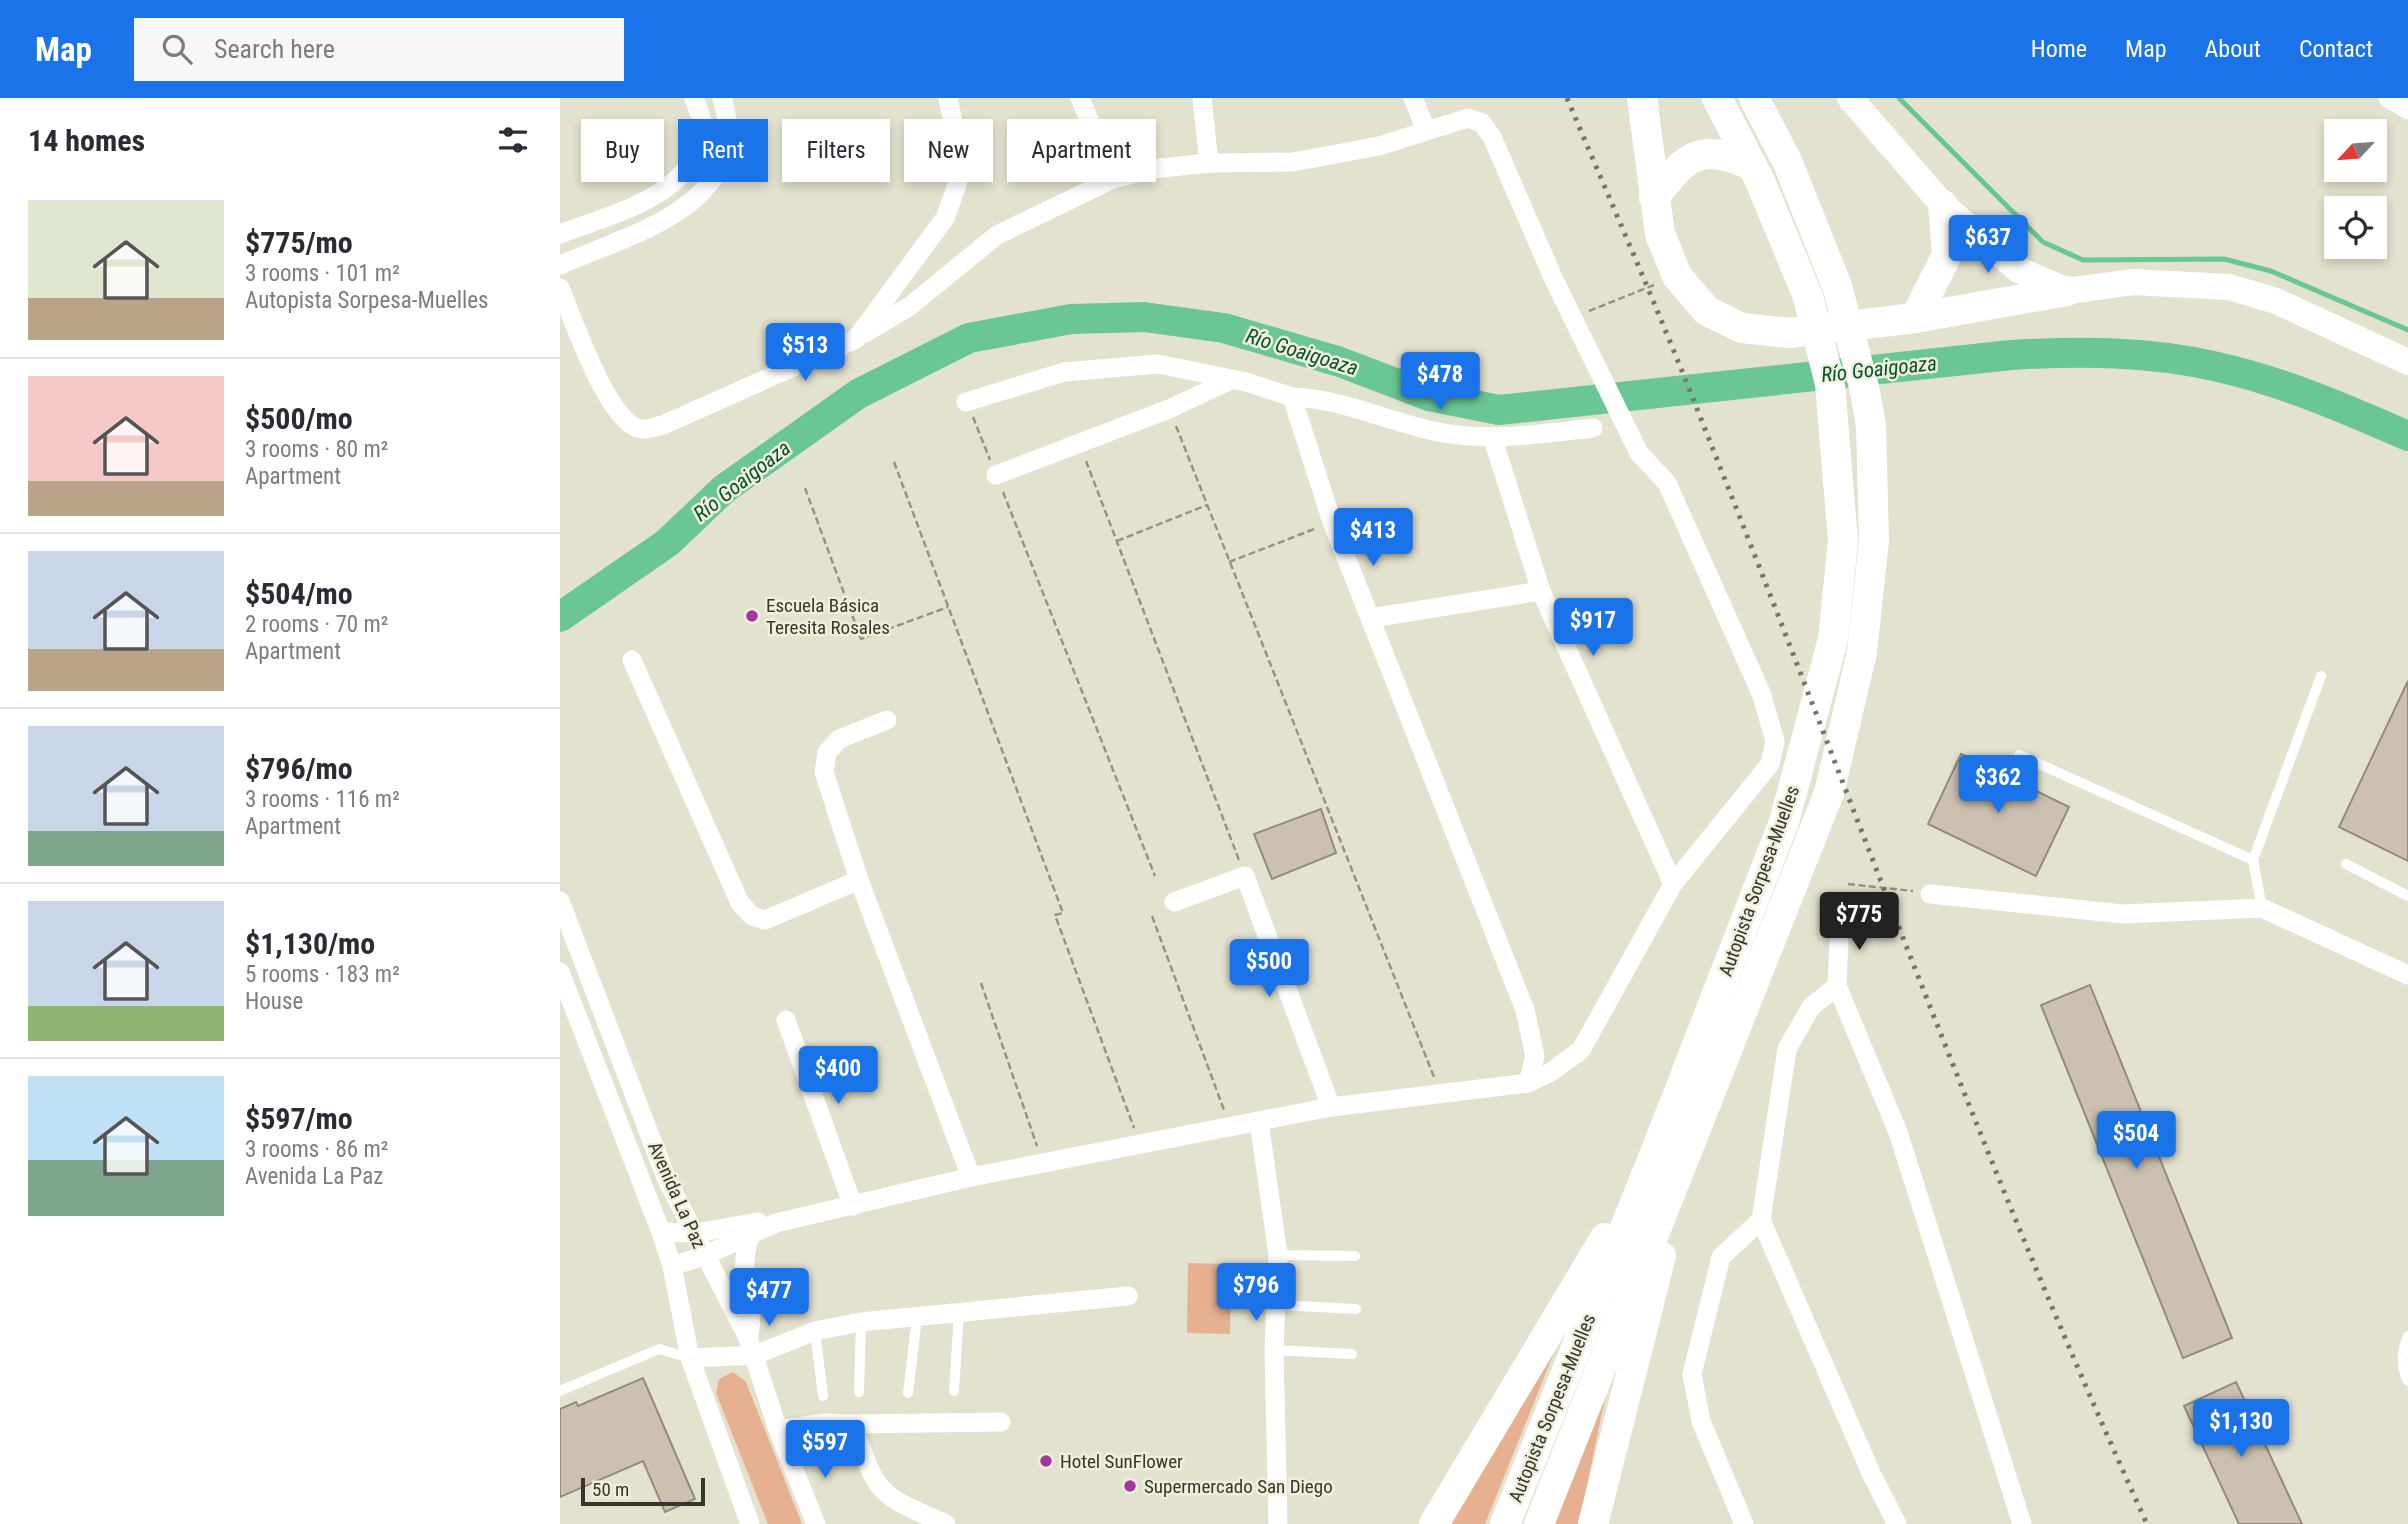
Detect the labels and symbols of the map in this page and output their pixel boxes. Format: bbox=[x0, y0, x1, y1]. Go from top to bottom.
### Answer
north arrow bbox=[2324, 119, 2387, 182]
pin: $637 bbox=[1947, 216, 2029, 275]
pin: $513 bbox=[764, 324, 846, 383]
water label: Río Goaigoaza bbox=[1243, 324, 1361, 380]
water label: Río Goaigoaza bbox=[1820, 351, 1938, 387]
pin: $478 bbox=[1399, 352, 1481, 412]
water label: Río Goaigoaza bbox=[689, 436, 795, 526]
pin: $413 bbox=[1332, 508, 1414, 568]
place label: Escuela Básica Teresita Rosales bbox=[766, 594, 890, 639]
pin: $917 bbox=[1552, 598, 1634, 658]
marker: Escuela Básica Teresita Rosales bbox=[744, 608, 760, 624]
pin: $362 bbox=[1957, 756, 2039, 815]
street label: Autopista Sorpesa-Muelles bbox=[1714, 783, 1804, 979]
pin: $775 bbox=[1818, 892, 1900, 952]
pin: $500 bbox=[1228, 940, 1310, 999]
pin: $400 bbox=[797, 1046, 879, 1106]
pin: $504 bbox=[2095, 1112, 2177, 1171]
street label: Avenida La Paz bbox=[643, 1138, 711, 1252]
pin: $796 bbox=[1215, 1264, 1297, 1323]
pin: $477 bbox=[728, 1268, 810, 1328]
street label: Autopista Sorpesa-Muelles bbox=[1504, 1310, 1600, 1506]
pin: $1,130 bbox=[2184, 1400, 2298, 1459]
pin: $597 bbox=[784, 1420, 866, 1480]
place label: Hotel SunFlower bbox=[1060, 1450, 1183, 1473]
marker: Hotel SunFlower bbox=[1038, 1453, 1054, 1469]
scale bar bbox=[581, 1475, 705, 1507]
place label: Supermercado San Diego bbox=[1144, 1475, 1333, 1498]
marker: Supermercado San Diego bbox=[1122, 1478, 1138, 1494]

